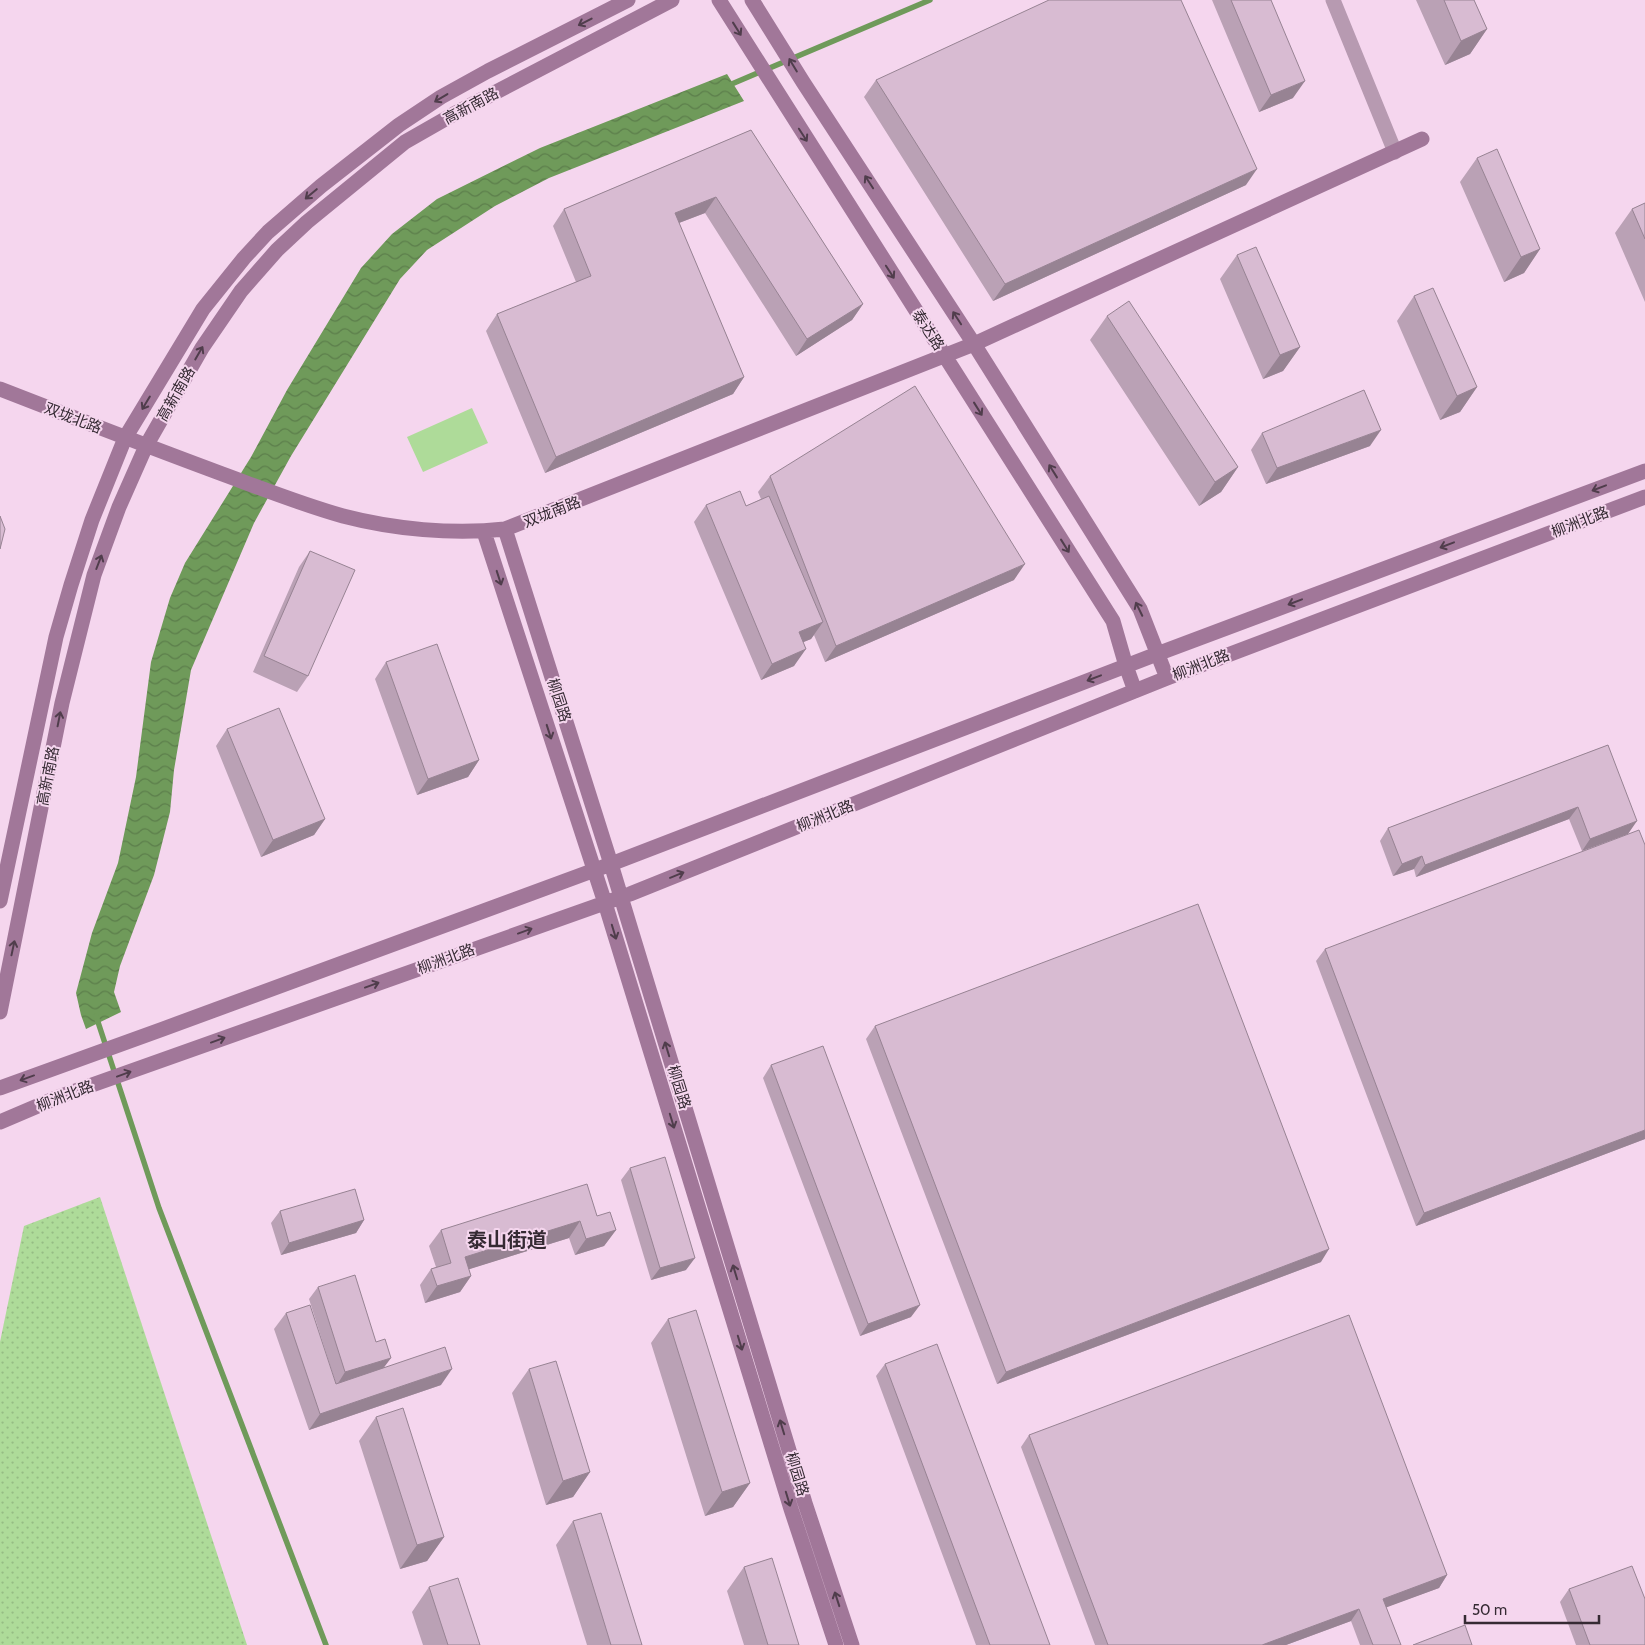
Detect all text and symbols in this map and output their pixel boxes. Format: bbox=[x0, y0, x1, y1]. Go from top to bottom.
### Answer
one-way arrow bbox=[578, 18, 593, 27]
one-way arrow bbox=[731, 22, 742, 36]
one-way arrow bbox=[787, 58, 797, 72]
street label: 高新南路 bbox=[440, 84, 502, 128]
one-way arrow bbox=[435, 93, 449, 103]
one-way arrow bbox=[798, 128, 808, 142]
one-way arrow bbox=[864, 176, 874, 190]
one-way arrow bbox=[304, 188, 317, 200]
one-way arrow bbox=[885, 265, 896, 279]
street label: 泰达路 bbox=[908, 306, 948, 354]
one-way arrow bbox=[952, 312, 962, 326]
one-way arrow bbox=[195, 347, 205, 361]
street label: 高新南路 bbox=[153, 364, 199, 424]
one-way arrow bbox=[141, 395, 151, 409]
street label: 双垅北路 bbox=[42, 399, 104, 437]
one-way arrow bbox=[972, 402, 983, 416]
one-way arrow bbox=[1048, 464, 1058, 478]
one-way arrow bbox=[1592, 484, 1608, 493]
street label: 双垅南路 bbox=[521, 493, 583, 531]
street label: 柳洲北路 bbox=[1549, 503, 1611, 541]
one-way arrow bbox=[1060, 539, 1070, 553]
one-way arrow bbox=[1440, 541, 1455, 550]
one-way arrow bbox=[95, 555, 104, 570]
one-way arrow bbox=[495, 570, 504, 585]
one-way arrow bbox=[1288, 598, 1303, 607]
one-way arrow bbox=[1134, 602, 1143, 617]
street label: 柳洲北路 bbox=[1170, 646, 1232, 684]
one-way arrow bbox=[1087, 674, 1102, 683]
street label: 柳园路 bbox=[543, 676, 575, 724]
one-way arrow bbox=[54, 712, 64, 728]
one-way arrow bbox=[545, 724, 554, 740]
street label: 高新南路 bbox=[33, 745, 63, 807]
street label: 柳洲北路 bbox=[794, 796, 856, 836]
one-way arrow bbox=[669, 870, 684, 879]
one-way arrow bbox=[609, 924, 619, 940]
one-way arrow bbox=[516, 926, 532, 935]
one-way arrow bbox=[9, 940, 19, 956]
street label: 柳洲北路 bbox=[415, 940, 477, 978]
one-way arrow bbox=[363, 980, 379, 990]
one-way arrow bbox=[210, 1035, 226, 1044]
one-way arrow bbox=[662, 1042, 672, 1058]
street label: 柳园路 bbox=[664, 1063, 694, 1111]
one-way arrow bbox=[116, 1068, 132, 1078]
one-way arrow bbox=[19, 1074, 35, 1083]
street label: 柳洲北路 bbox=[34, 1077, 96, 1115]
one-way arrow bbox=[667, 1113, 677, 1129]
district label: 泰山街道 bbox=[467, 1228, 547, 1252]
one-way arrow bbox=[729, 1264, 739, 1280]
one-way arrow bbox=[736, 1335, 746, 1351]
one-way arrow bbox=[777, 1419, 787, 1435]
street label: 柳园路 bbox=[782, 1450, 812, 1498]
one-way arrow bbox=[783, 1490, 793, 1506]
one-way arrow bbox=[831, 1591, 841, 1607]
scale bar bbox=[1465, 1592, 1599, 1624]
text: 50 m bbox=[1472, 1601, 1507, 1619]

